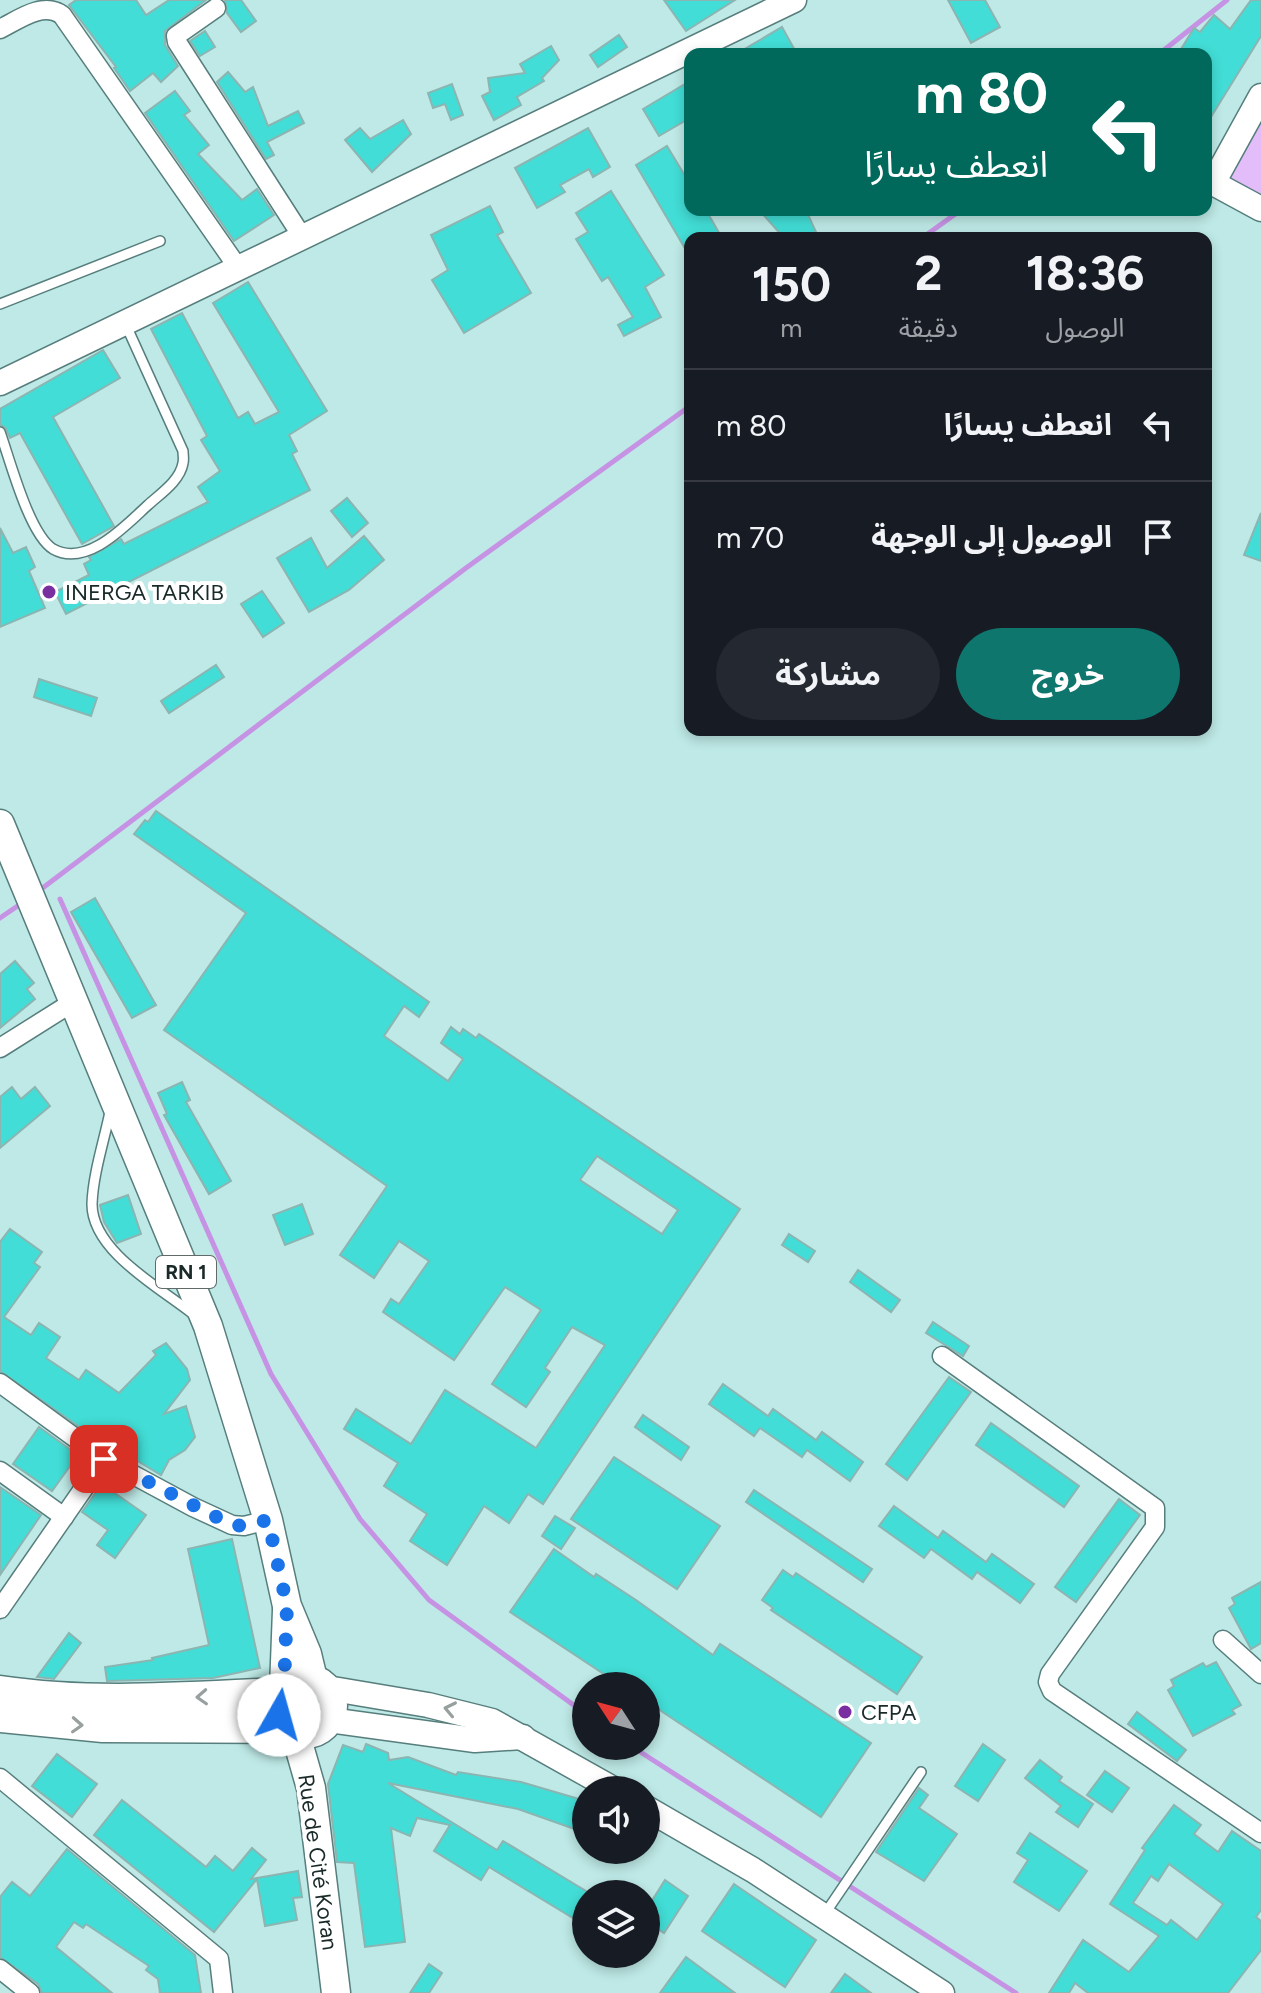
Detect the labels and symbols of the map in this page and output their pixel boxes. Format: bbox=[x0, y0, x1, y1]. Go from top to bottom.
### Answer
place label: INERGA TARKIB bbox=[65, 579, 224, 606]
marker: INERGA TARKIB bbox=[40, 583, 58, 601]
road number: RN 1 bbox=[156, 1256, 216, 1288]
pin bbox=[70, 1425, 138, 1493]
north arrow bbox=[572, 1672, 660, 1760]
position arrow bbox=[237, 1673, 321, 1757]
one-way arrow bbox=[195, 1689, 208, 1706]
place label: CFPA bbox=[861, 1699, 917, 1726]
one-way arrow bbox=[444, 1701, 458, 1718]
marker: CFPA bbox=[836, 1703, 854, 1721]
one-way arrow bbox=[71, 1716, 84, 1733]
street label: Rue de Cité Koran bbox=[292, 1772, 344, 1952]

